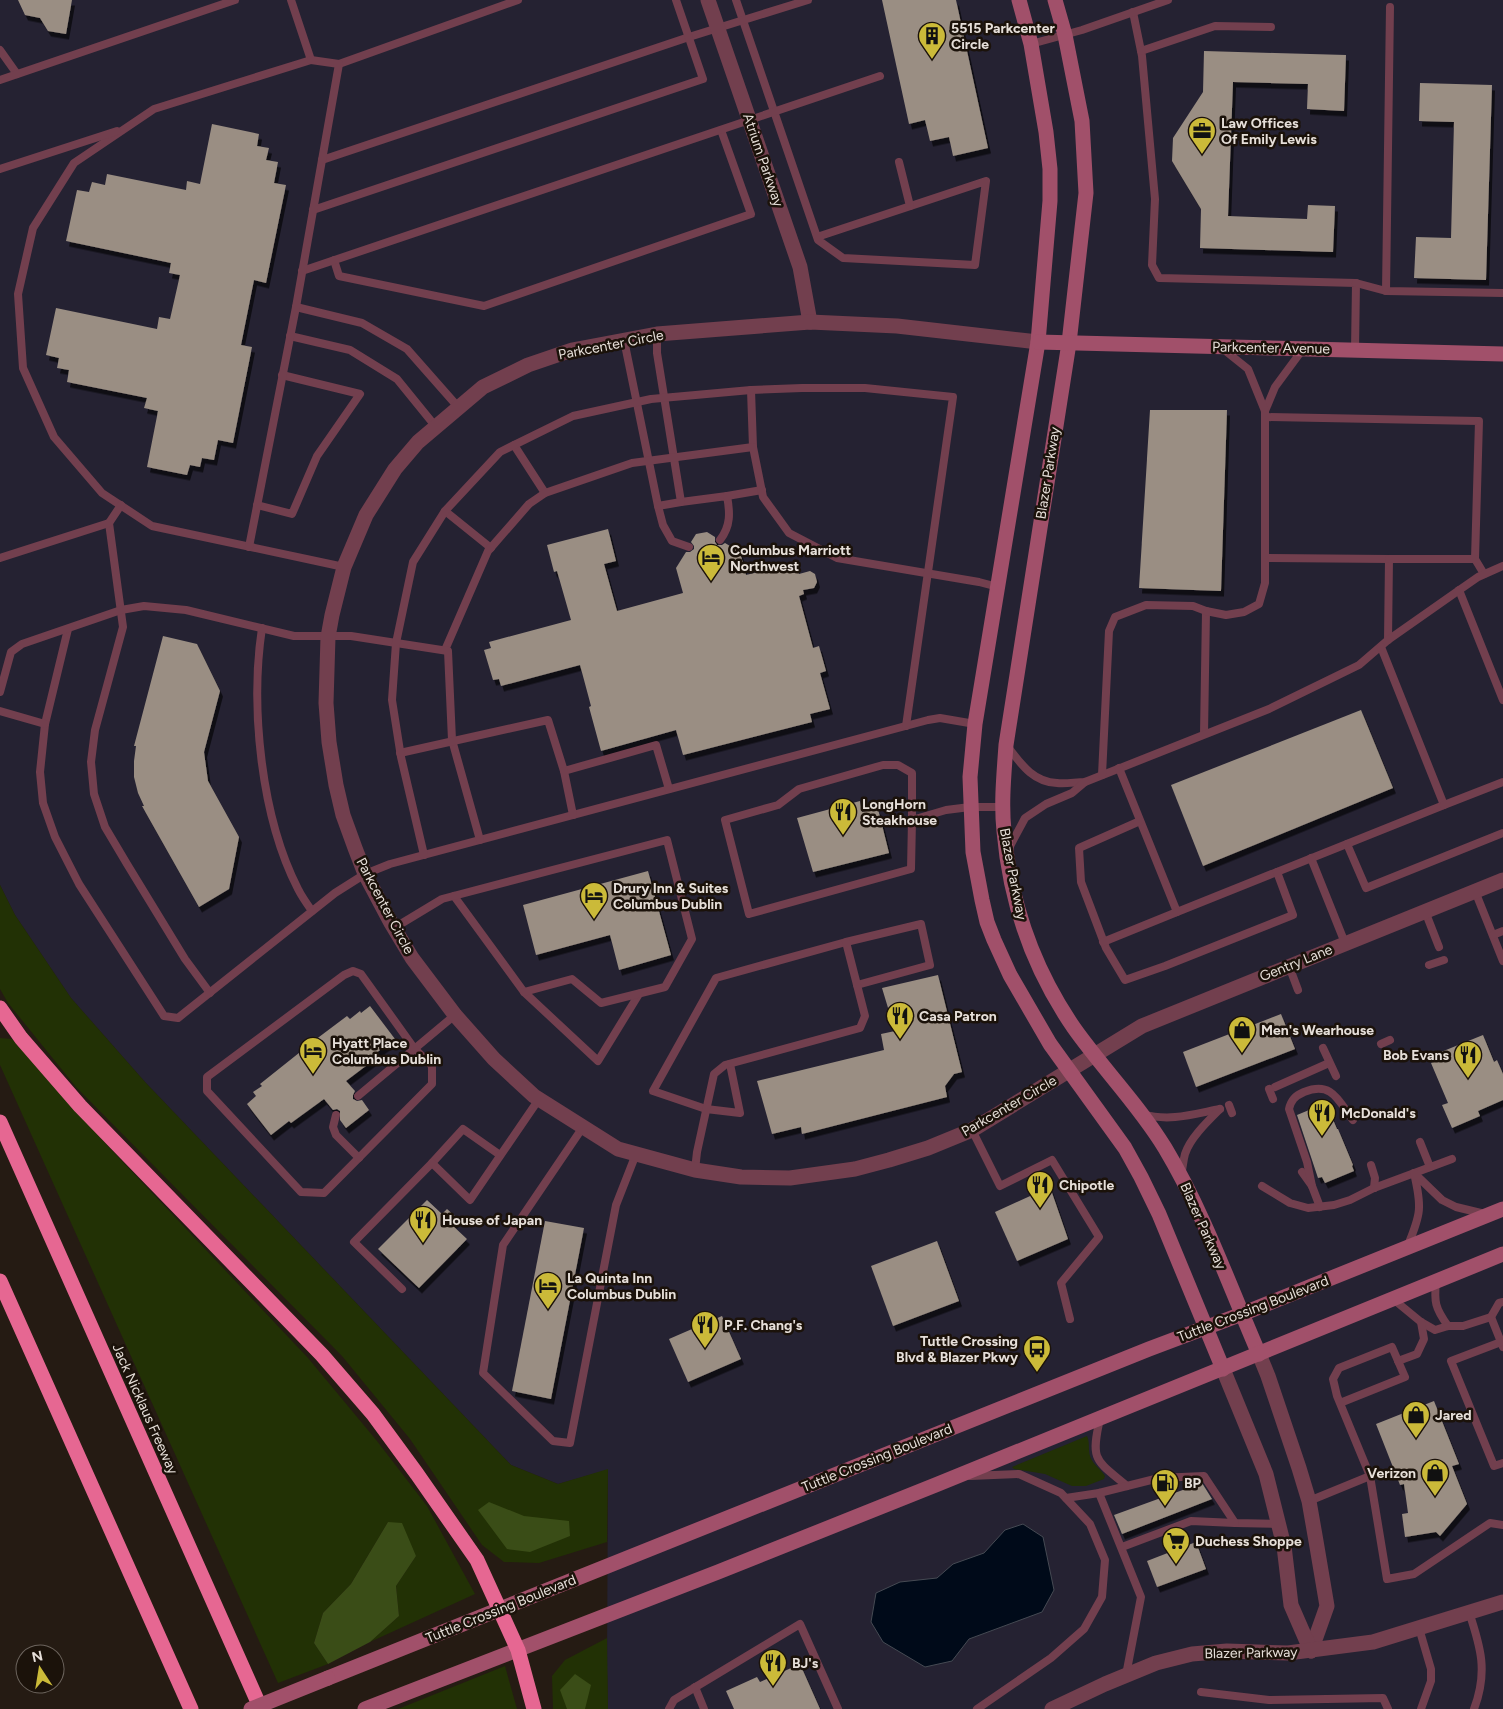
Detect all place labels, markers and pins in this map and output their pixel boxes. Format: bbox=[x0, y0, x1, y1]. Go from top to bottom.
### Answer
place label: 5515 Parkcenter Circle bbox=[951, 20, 1055, 53]
building icon: 5515 Parkcenter Circle bbox=[917, 21, 947, 60]
place label: Law Offices Of Emily Lewis bbox=[1221, 115, 1317, 148]
office icon: Law Offices Of Emily Lewis bbox=[1187, 116, 1217, 155]
place label: Columbus Marriott Northwest bbox=[730, 542, 852, 575]
hotel icon: Columbus Marriott Northwest bbox=[696, 543, 726, 582]
place label: LongHorn Steakhouse bbox=[862, 796, 937, 829]
restaurant icon: LongHorn Steakhouse bbox=[828, 797, 858, 836]
place label: Drury Inn & Suites Columbus Dublin bbox=[613, 880, 729, 913]
hotel icon: Drury Inn & Suites Columbus Dublin bbox=[579, 881, 609, 920]
restaurant icon: Casa Patron bbox=[885, 1001, 915, 1040]
place label: Casa Patron bbox=[919, 1008, 997, 1025]
shop icon: Men's Wearhouse bbox=[1227, 1015, 1257, 1054]
place label: Men's Wearhouse bbox=[1261, 1022, 1374, 1039]
place label: Hyatt Place Columbus Dublin bbox=[332, 1035, 441, 1068]
hotel icon: Hyatt Place Columbus Dublin bbox=[298, 1036, 328, 1075]
restaurant icon: Bob Evans bbox=[1453, 1040, 1483, 1079]
place label: Bob Evans bbox=[1383, 1047, 1449, 1064]
restaurant icon: McDonald's bbox=[1307, 1098, 1337, 1137]
place label: McDonald's bbox=[1341, 1105, 1416, 1122]
restaurant icon: Chipotle bbox=[1025, 1170, 1055, 1209]
place label: Chipotle bbox=[1059, 1177, 1114, 1194]
restaurant icon: House of Japan bbox=[408, 1205, 438, 1244]
place label: House of Japan bbox=[442, 1212, 542, 1229]
place label: La Quinta Inn Columbus Dublin bbox=[567, 1270, 676, 1303]
hotel icon: La Quinta Inn Columbus Dublin bbox=[533, 1271, 563, 1310]
restaurant icon: P.F. Chang's bbox=[690, 1310, 720, 1349]
place label: P.F. Chang's bbox=[724, 1317, 803, 1334]
place label: Tuttle Crossing Blvd & Blazer Pkwy bbox=[896, 1333, 1019, 1366]
bus stop icon: Tuttle Crossing Blvd & Blazer Pkwy bbox=[1022, 1334, 1052, 1373]
shop icon: Jared bbox=[1401, 1400, 1431, 1439]
place label: Jared bbox=[1435, 1407, 1472, 1424]
shop icon: Verizon bbox=[1420, 1458, 1450, 1497]
place label: Verizon bbox=[1367, 1465, 1416, 1482]
fuel station icon: BP bbox=[1150, 1468, 1180, 1507]
place label: BP bbox=[1184, 1475, 1202, 1492]
supermarket icon: Duchess Shoppe bbox=[1161, 1526, 1191, 1565]
place label: Duchess Shoppe bbox=[1195, 1533, 1302, 1550]
restaurant icon: BJ's bbox=[758, 1648, 788, 1687]
place label: BJ's bbox=[792, 1655, 819, 1672]

